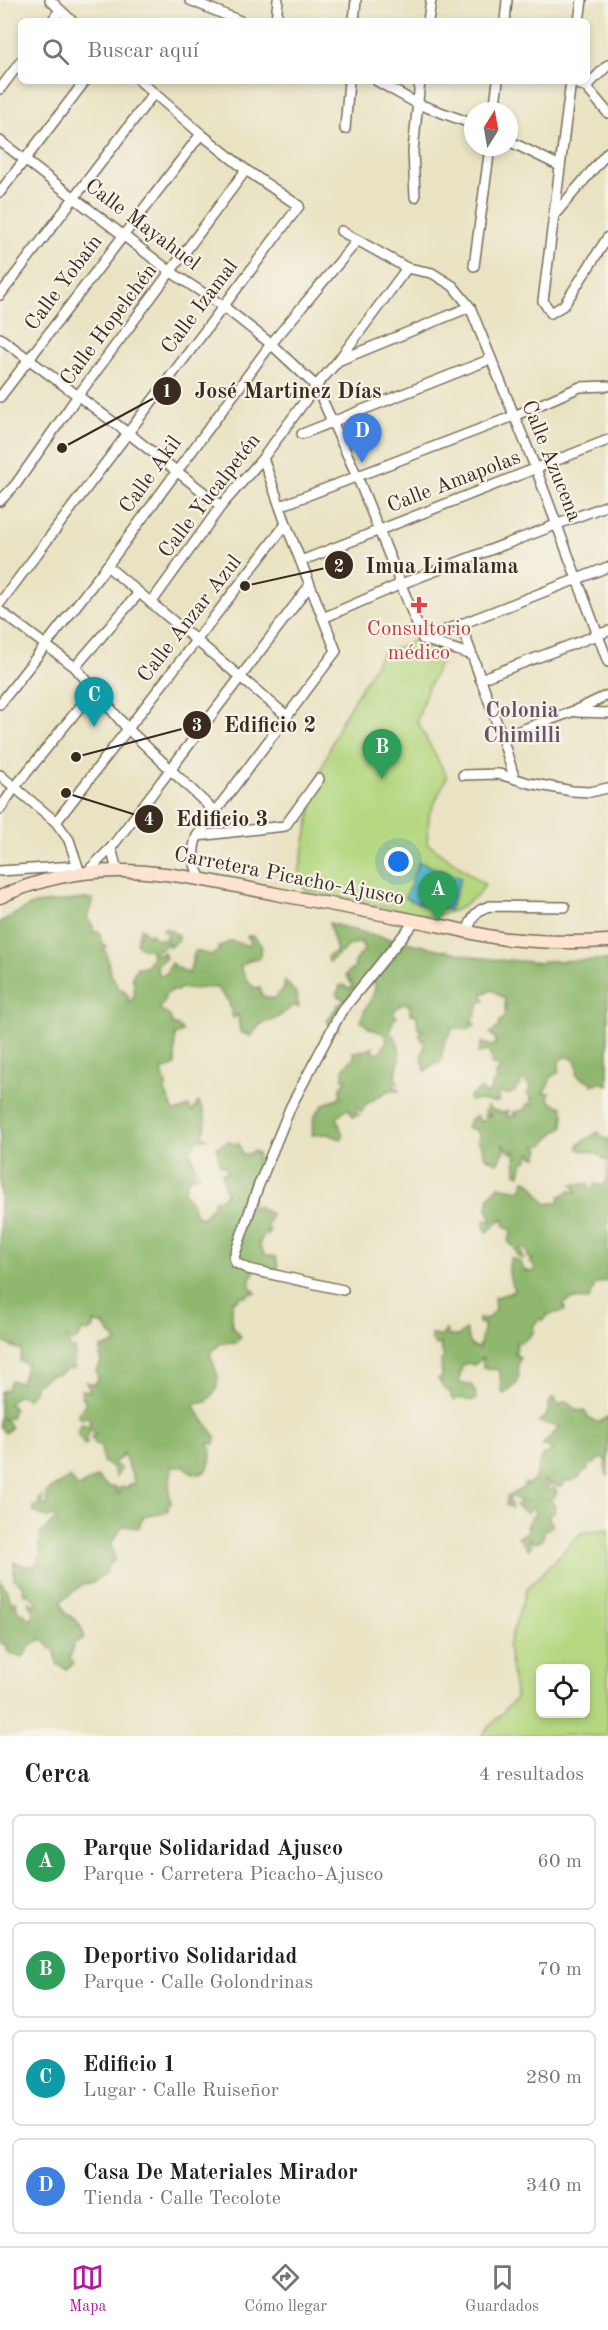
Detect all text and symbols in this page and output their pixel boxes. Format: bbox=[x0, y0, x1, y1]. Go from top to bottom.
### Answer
search box bbox=[18, 18, 590, 84]
icon: search bbox=[39, 35, 72, 68]
text: Buscar aquí bbox=[87, 40, 199, 62]
north arrow bbox=[464, 102, 518, 156]
street label: Calle Mayahuel bbox=[81, 175, 204, 275]
street label: Calle Yobaín bbox=[21, 231, 107, 335]
street label: Calle Izamal bbox=[158, 256, 242, 358]
street label: Calle Hopelchén bbox=[57, 260, 161, 390]
callout: José Martinez Días bbox=[152, 371, 393, 411]
text: José Martinez Días bbox=[194, 381, 382, 403]
text: 1 bbox=[162, 383, 172, 401]
street label: Calle Azucena bbox=[517, 398, 585, 524]
pin: D bbox=[342, 414, 382, 463]
street label: Calle Yucalpetén bbox=[155, 430, 265, 562]
street label: Calle Akil bbox=[116, 432, 186, 517]
street label: Calle Amapolas bbox=[384, 447, 524, 517]
callout: Imua Limalama bbox=[324, 545, 531, 585]
street label: Calle Anzar Azul bbox=[134, 551, 246, 687]
text: Imua Limalama bbox=[365, 556, 519, 578]
text: 2 bbox=[334, 558, 344, 576]
marker: Consultorio médico bbox=[410, 596, 428, 614]
place label: Consultorio médico bbox=[367, 619, 471, 664]
pin: C bbox=[74, 678, 113, 727]
district label: Colonia Chimilli bbox=[483, 700, 561, 747]
callout: Edificio 2 bbox=[182, 705, 329, 745]
text: Edificio 2 bbox=[224, 715, 316, 737]
text: 3 bbox=[192, 717, 202, 735]
pin: B bbox=[362, 730, 401, 779]
callout: Edificio 3 bbox=[134, 799, 280, 839]
text: Edificio 3 bbox=[176, 809, 268, 831]
text: 4 bbox=[144, 811, 154, 829]
street label: Carretera Picacho-Ajusco bbox=[172, 844, 406, 910]
your location bbox=[384, 847, 413, 876]
pin: A bbox=[418, 872, 458, 921]
map controls bbox=[536, 1664, 590, 1718]
button: locate bbox=[536, 1664, 590, 1718]
text: Cerca bbox=[24, 1762, 90, 1788]
text: 4 resultados bbox=[479, 1765, 584, 1785]
text: Parque Solidaridad Ajusco bbox=[83, 1838, 343, 1860]
text: A bbox=[38, 1852, 53, 1872]
text: 60 m bbox=[537, 1852, 582, 1872]
text: Parque · Carretera Picacho-Ajusco bbox=[83, 1865, 383, 1885]
text: Deportivo Solidaridad bbox=[83, 1946, 297, 1968]
text: B bbox=[38, 1960, 53, 1980]
text: 70 m bbox=[537, 1960, 582, 1980]
text: Parque · Calle Golondrinas bbox=[83, 1973, 313, 1993]
text: Edificio 1 bbox=[83, 2054, 176, 2076]
text: C bbox=[39, 2068, 52, 2088]
text: 280 m bbox=[526, 2068, 582, 2088]
text: Lugar · Calle Ruiseñor bbox=[83, 2081, 279, 2101]
text: Casa De Materiales Mirador bbox=[83, 2162, 358, 2184]
text: D bbox=[38, 2176, 53, 2196]
text: 340 m bbox=[526, 2176, 582, 2196]
text: Tienda · Calle Tecolote bbox=[83, 2189, 281, 2209]
tab: Mapa bbox=[69, 2261, 106, 2317]
tab: Cómo llegar bbox=[244, 2261, 327, 2317]
tab: Guardados bbox=[465, 2261, 539, 2317]

